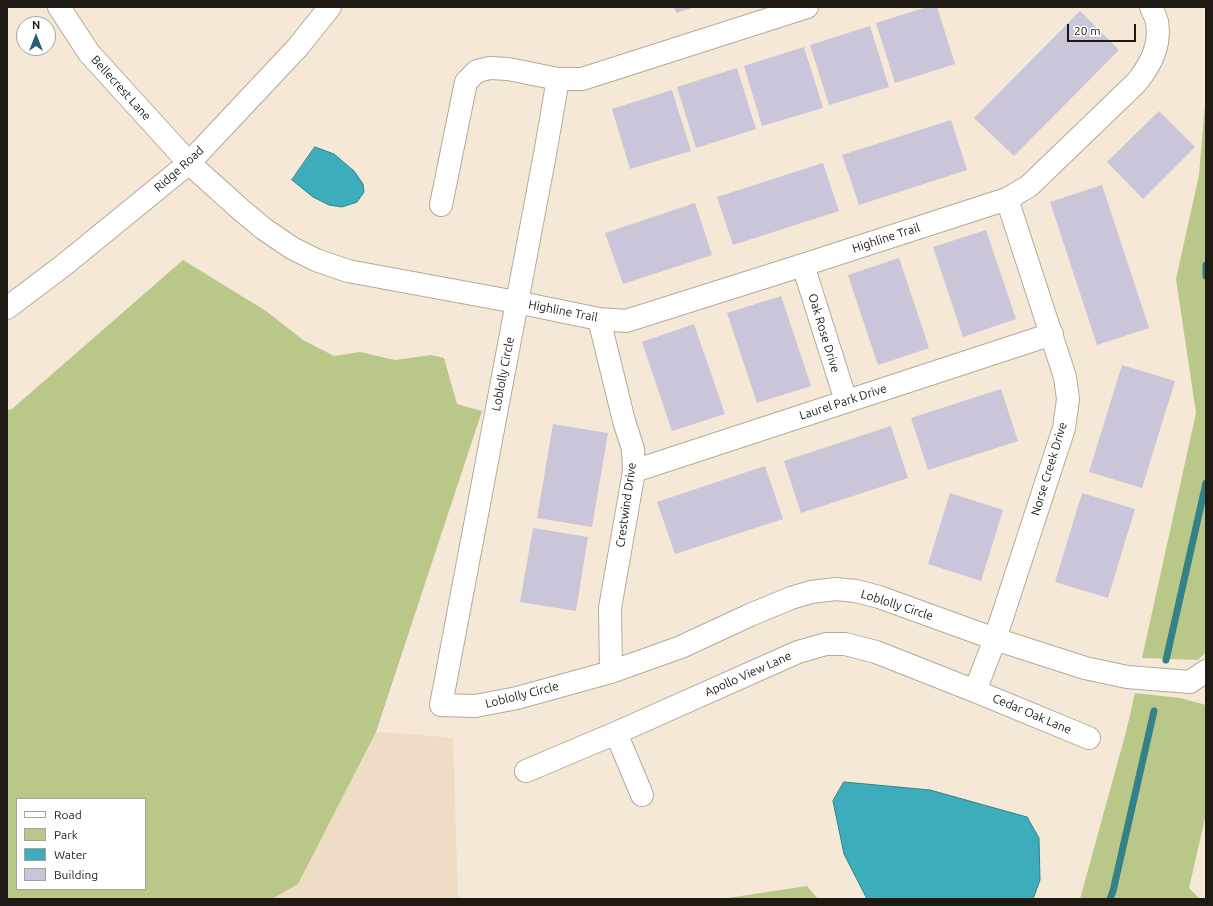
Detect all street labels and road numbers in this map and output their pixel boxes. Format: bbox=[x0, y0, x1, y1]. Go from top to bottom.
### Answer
street label: Bellecrest Lane bbox=[88, 53, 154, 123]
street label: Ridge Road bbox=[151, 143, 207, 195]
street label: Highline Trail bbox=[850, 220, 922, 256]
street label: Oak Rose Drive bbox=[805, 292, 843, 374]
street label: Highline Trail bbox=[527, 297, 599, 325]
street label: Loblolly Circle bbox=[489, 336, 517, 412]
street label: Laurel Park Drive bbox=[797, 381, 889, 423]
street label: Norse Creek Drive bbox=[1028, 420, 1070, 518]
street label: Crestwind Drive bbox=[613, 462, 639, 548]
street label: Loblolly Circle bbox=[859, 587, 935, 623]
street label: Apollo View Lane bbox=[702, 648, 794, 700]
street label: Loblolly Circle bbox=[484, 679, 560, 711]
street label: Cedar Oak Lane bbox=[990, 691, 1074, 737]

